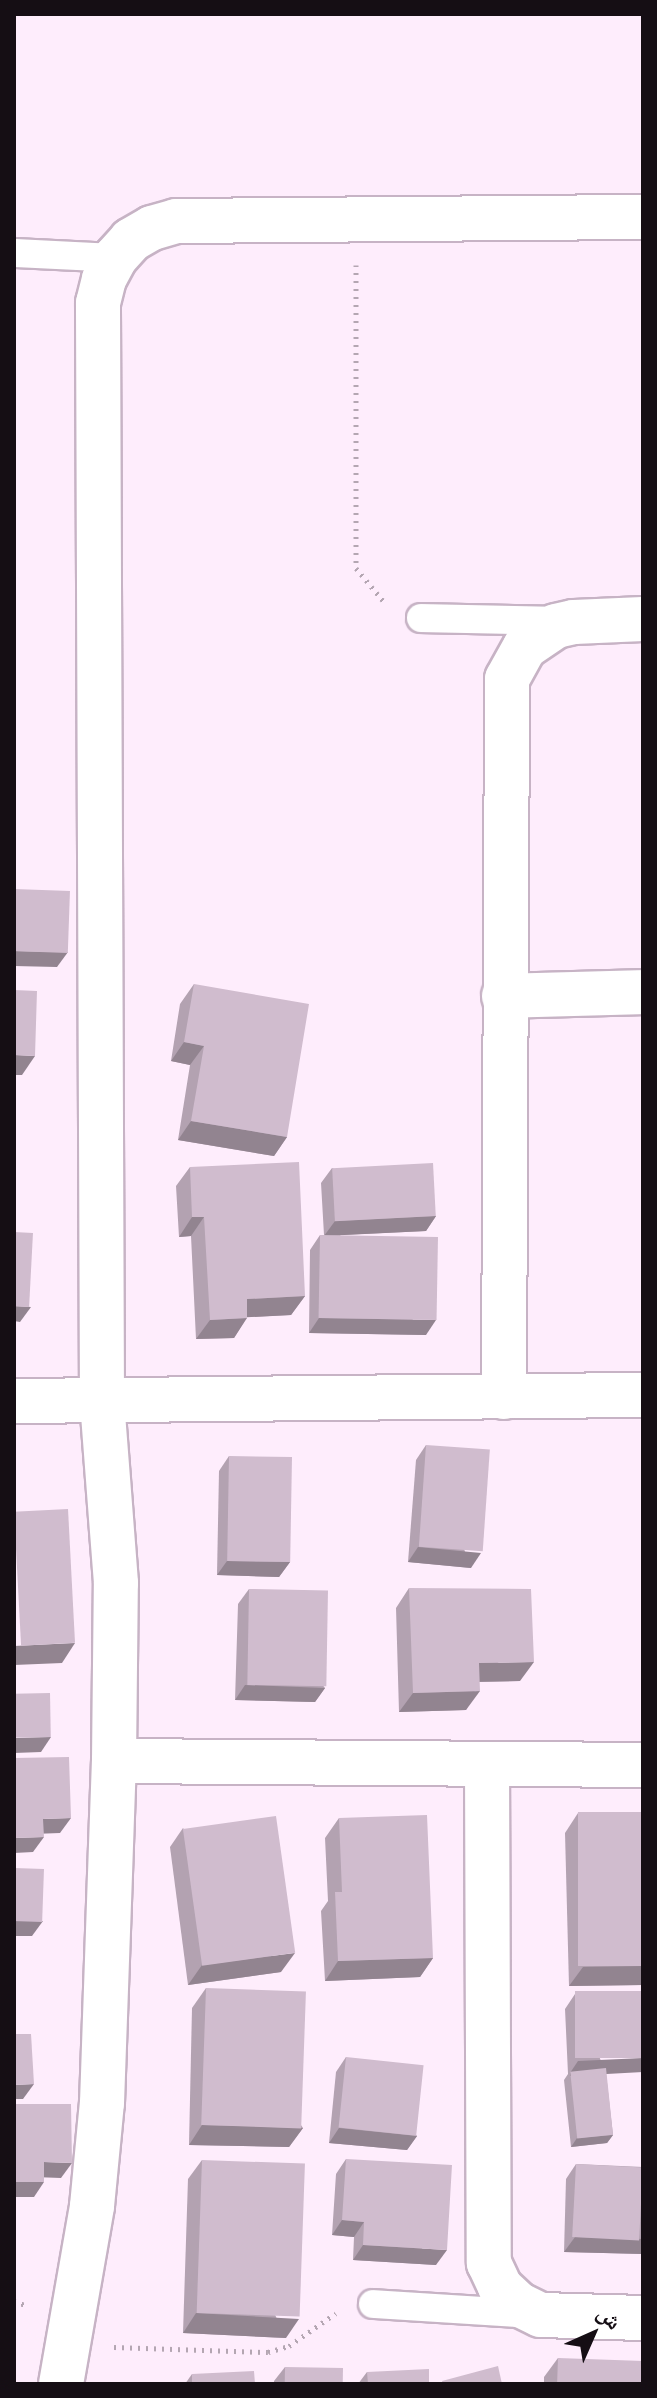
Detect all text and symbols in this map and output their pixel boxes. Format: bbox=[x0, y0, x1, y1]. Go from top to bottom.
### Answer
north arrow bbox=[553, 2294, 633, 2374]
text: ش bbox=[593, 2299, 628, 2334]

